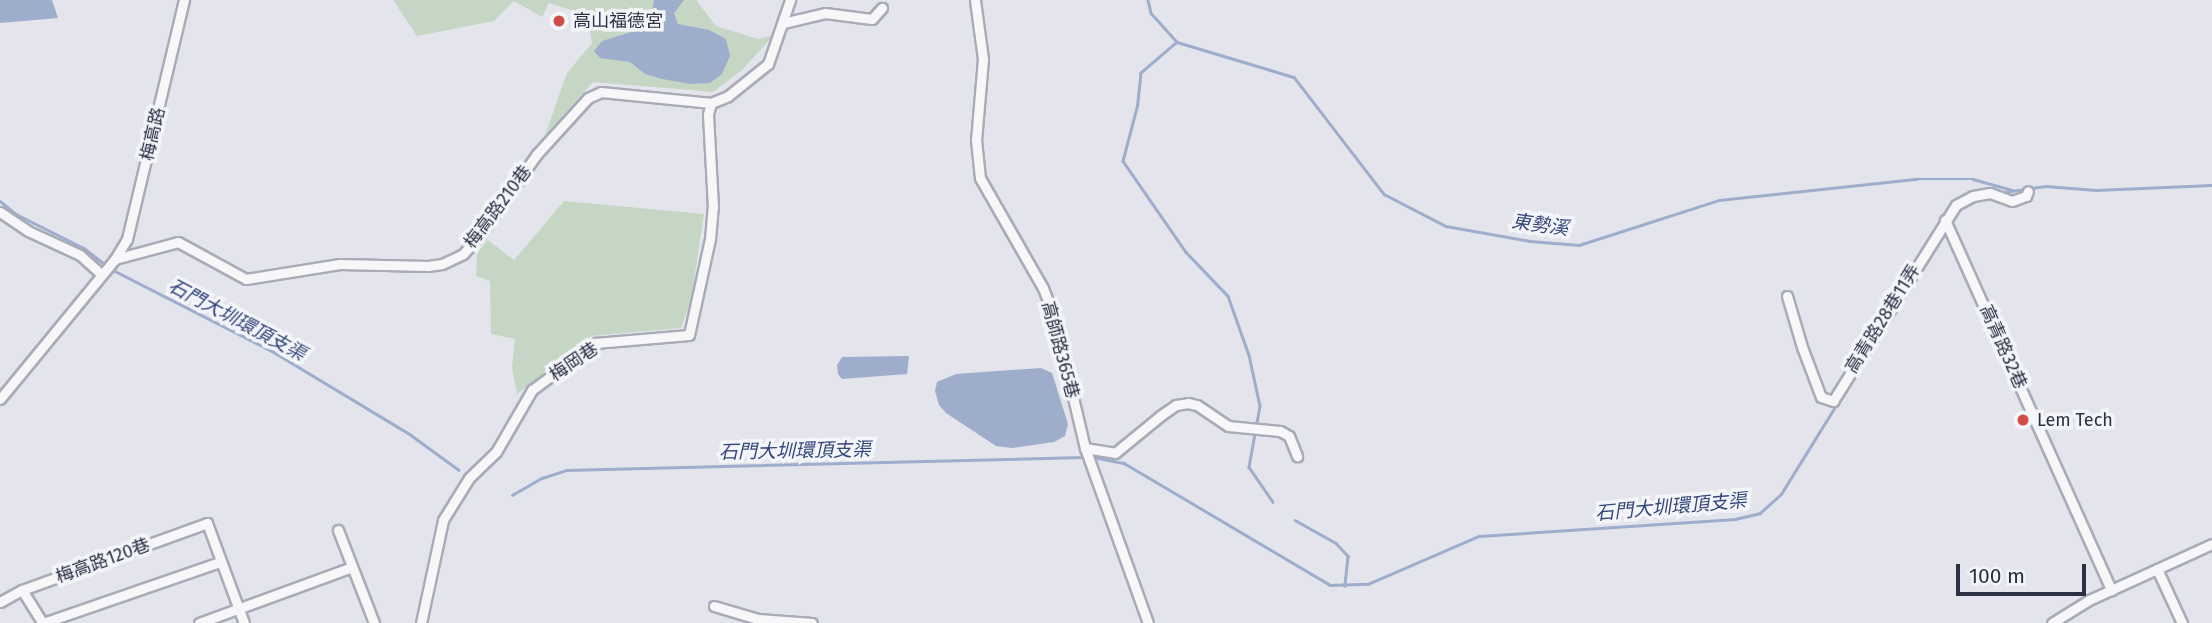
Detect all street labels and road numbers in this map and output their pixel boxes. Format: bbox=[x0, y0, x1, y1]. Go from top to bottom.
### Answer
street label: 梅高路 bbox=[136, 105, 170, 163]
street label: 梅高路210巷 bbox=[460, 161, 536, 253]
street label: 高青路28巷11弄 bbox=[1841, 261, 1925, 377]
street label: 高師路365巷 bbox=[1037, 299, 1083, 401]
street label: 高青路32巷 bbox=[1975, 302, 2031, 392]
street label: 梅岡巷 bbox=[546, 338, 602, 386]
street label: 梅高路120巷 bbox=[53, 534, 153, 588]

